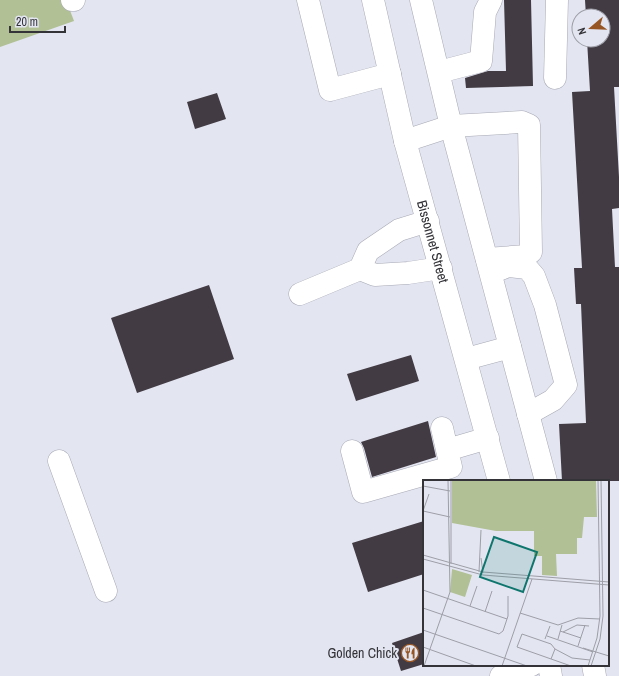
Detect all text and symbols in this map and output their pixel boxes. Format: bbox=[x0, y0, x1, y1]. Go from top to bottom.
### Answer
scale bar bbox=[10, 8, 65, 34]
north arrow bbox=[571, 8, 611, 48]
text: 20 m bbox=[16, 14, 38, 30]
text: N bbox=[574, 26, 589, 37]
street label: Bissonnet Street bbox=[413, 198, 453, 285]
inset map bbox=[423, 480, 609, 666]
restaurant icon: Golden Chick bbox=[400, 643, 420, 663]
place label: Golden Chick bbox=[327, 644, 397, 662]

